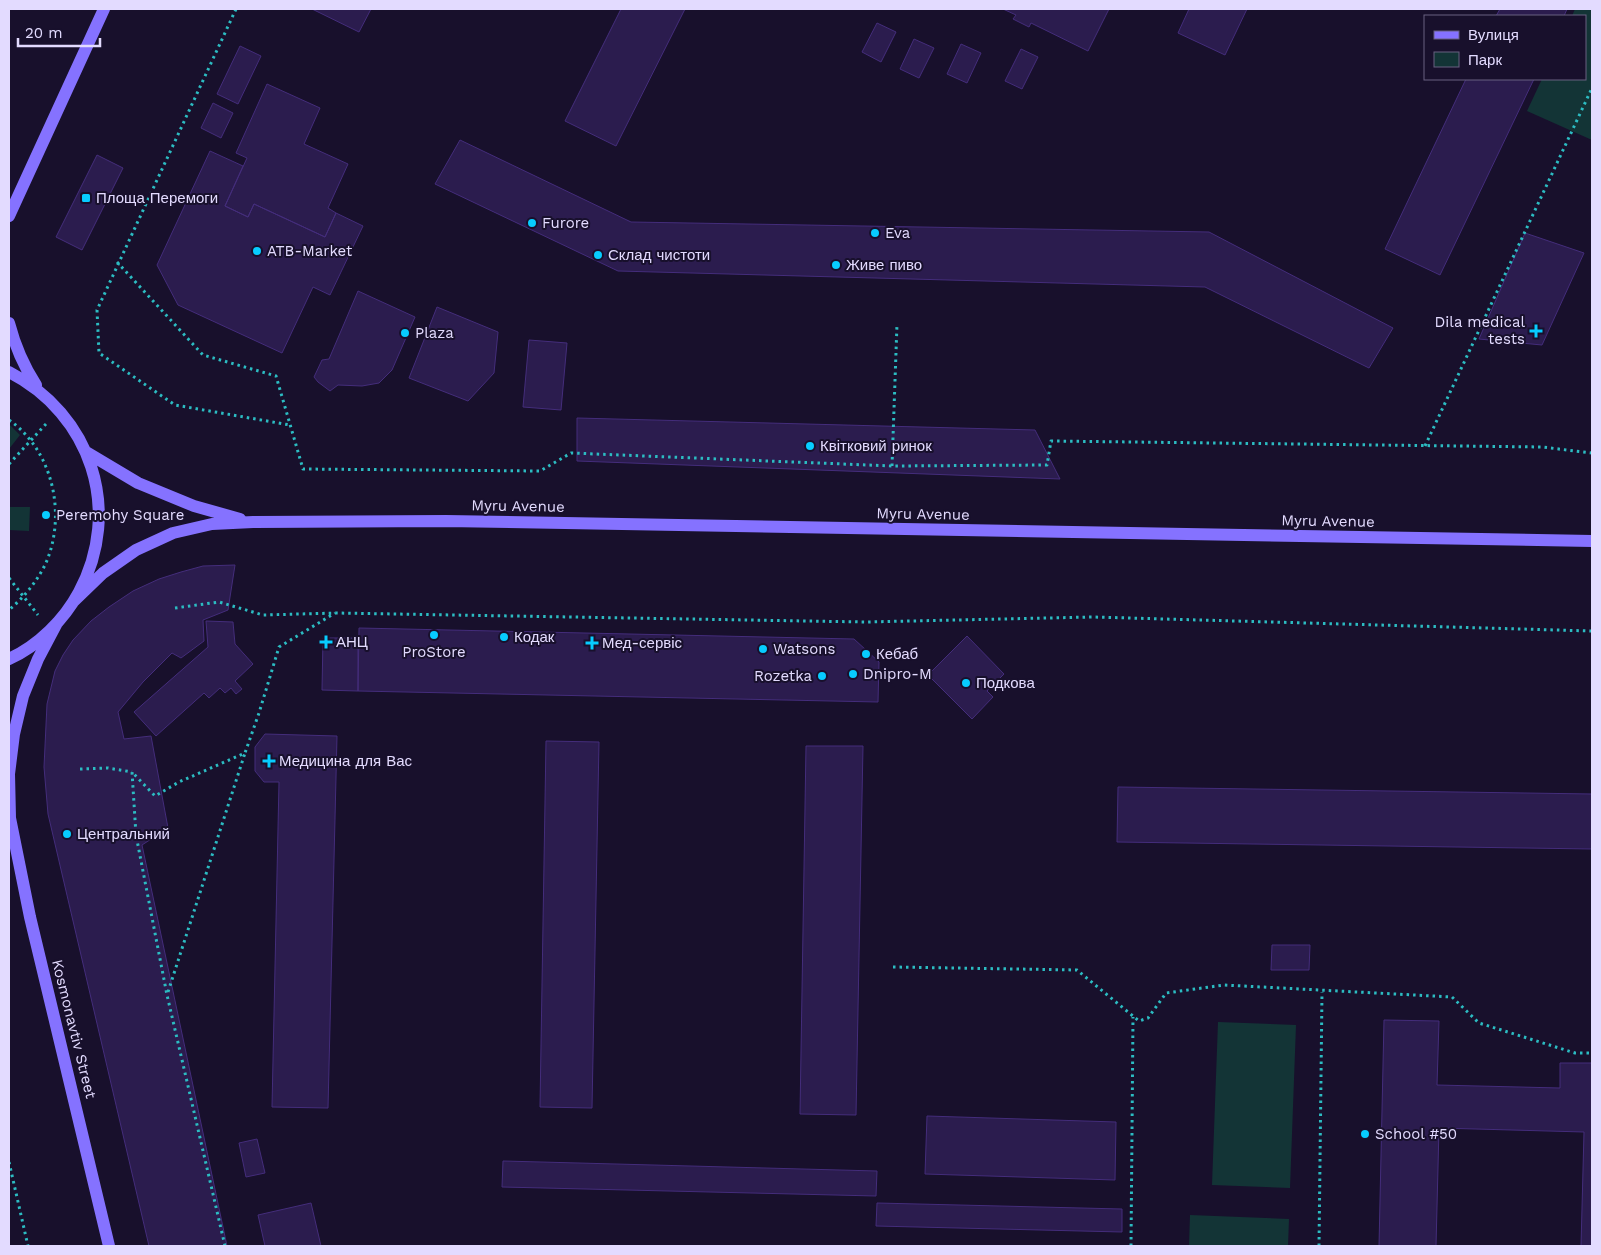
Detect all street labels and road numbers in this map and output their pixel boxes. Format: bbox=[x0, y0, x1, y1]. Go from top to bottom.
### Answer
street label: Myru Avenue bbox=[471, 496, 565, 516]
street label: Myru Avenue bbox=[876, 504, 970, 524]
street label: Myru Avenue bbox=[1281, 511, 1375, 531]
street label: Kosmonavtiv Street bbox=[48, 958, 100, 1101]

